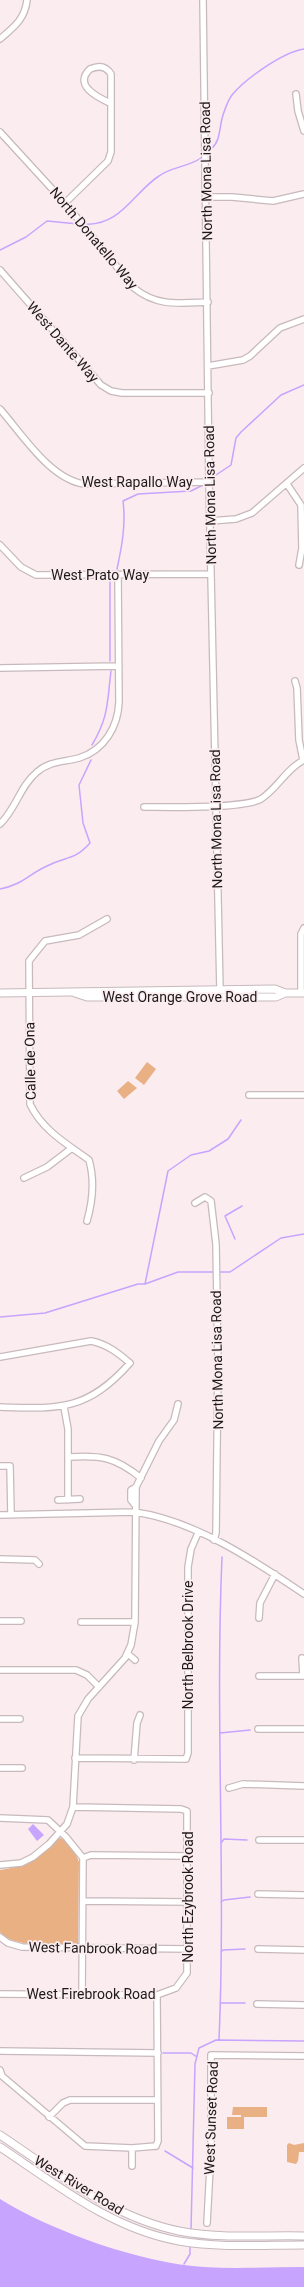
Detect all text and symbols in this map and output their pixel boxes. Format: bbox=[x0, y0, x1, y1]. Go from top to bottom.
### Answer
street label: North Mona Lisa Road bbox=[197, 101, 215, 241]
street label: North Donatello Way bbox=[47, 184, 141, 292]
street label: West Dante Way bbox=[24, 299, 102, 386]
street label: North Mona Lisa Road bbox=[201, 425, 219, 565]
street label: West Rapallo Way bbox=[81, 474, 193, 490]
street label: West Prato Way bbox=[51, 567, 149, 583]
street label: North Mona Lisa Road bbox=[207, 749, 225, 889]
street label: West Orange Grove Road bbox=[103, 989, 257, 1005]
street label: Calle de Ona bbox=[21, 1022, 39, 1100]
street label: North Mona Lisa Road bbox=[208, 1290, 226, 1430]
street label: North Belbrook Drive bbox=[180, 1581, 196, 1709]
street label: North Ezybrook Road bbox=[180, 1831, 196, 1963]
street label: West Fanbrook Road bbox=[28, 1939, 158, 1957]
street label: West Firebrook Road bbox=[26, 1986, 156, 2002]
street label: West Sunset Road bbox=[201, 2061, 221, 2175]
street label: West River Road bbox=[31, 2152, 127, 2218]

